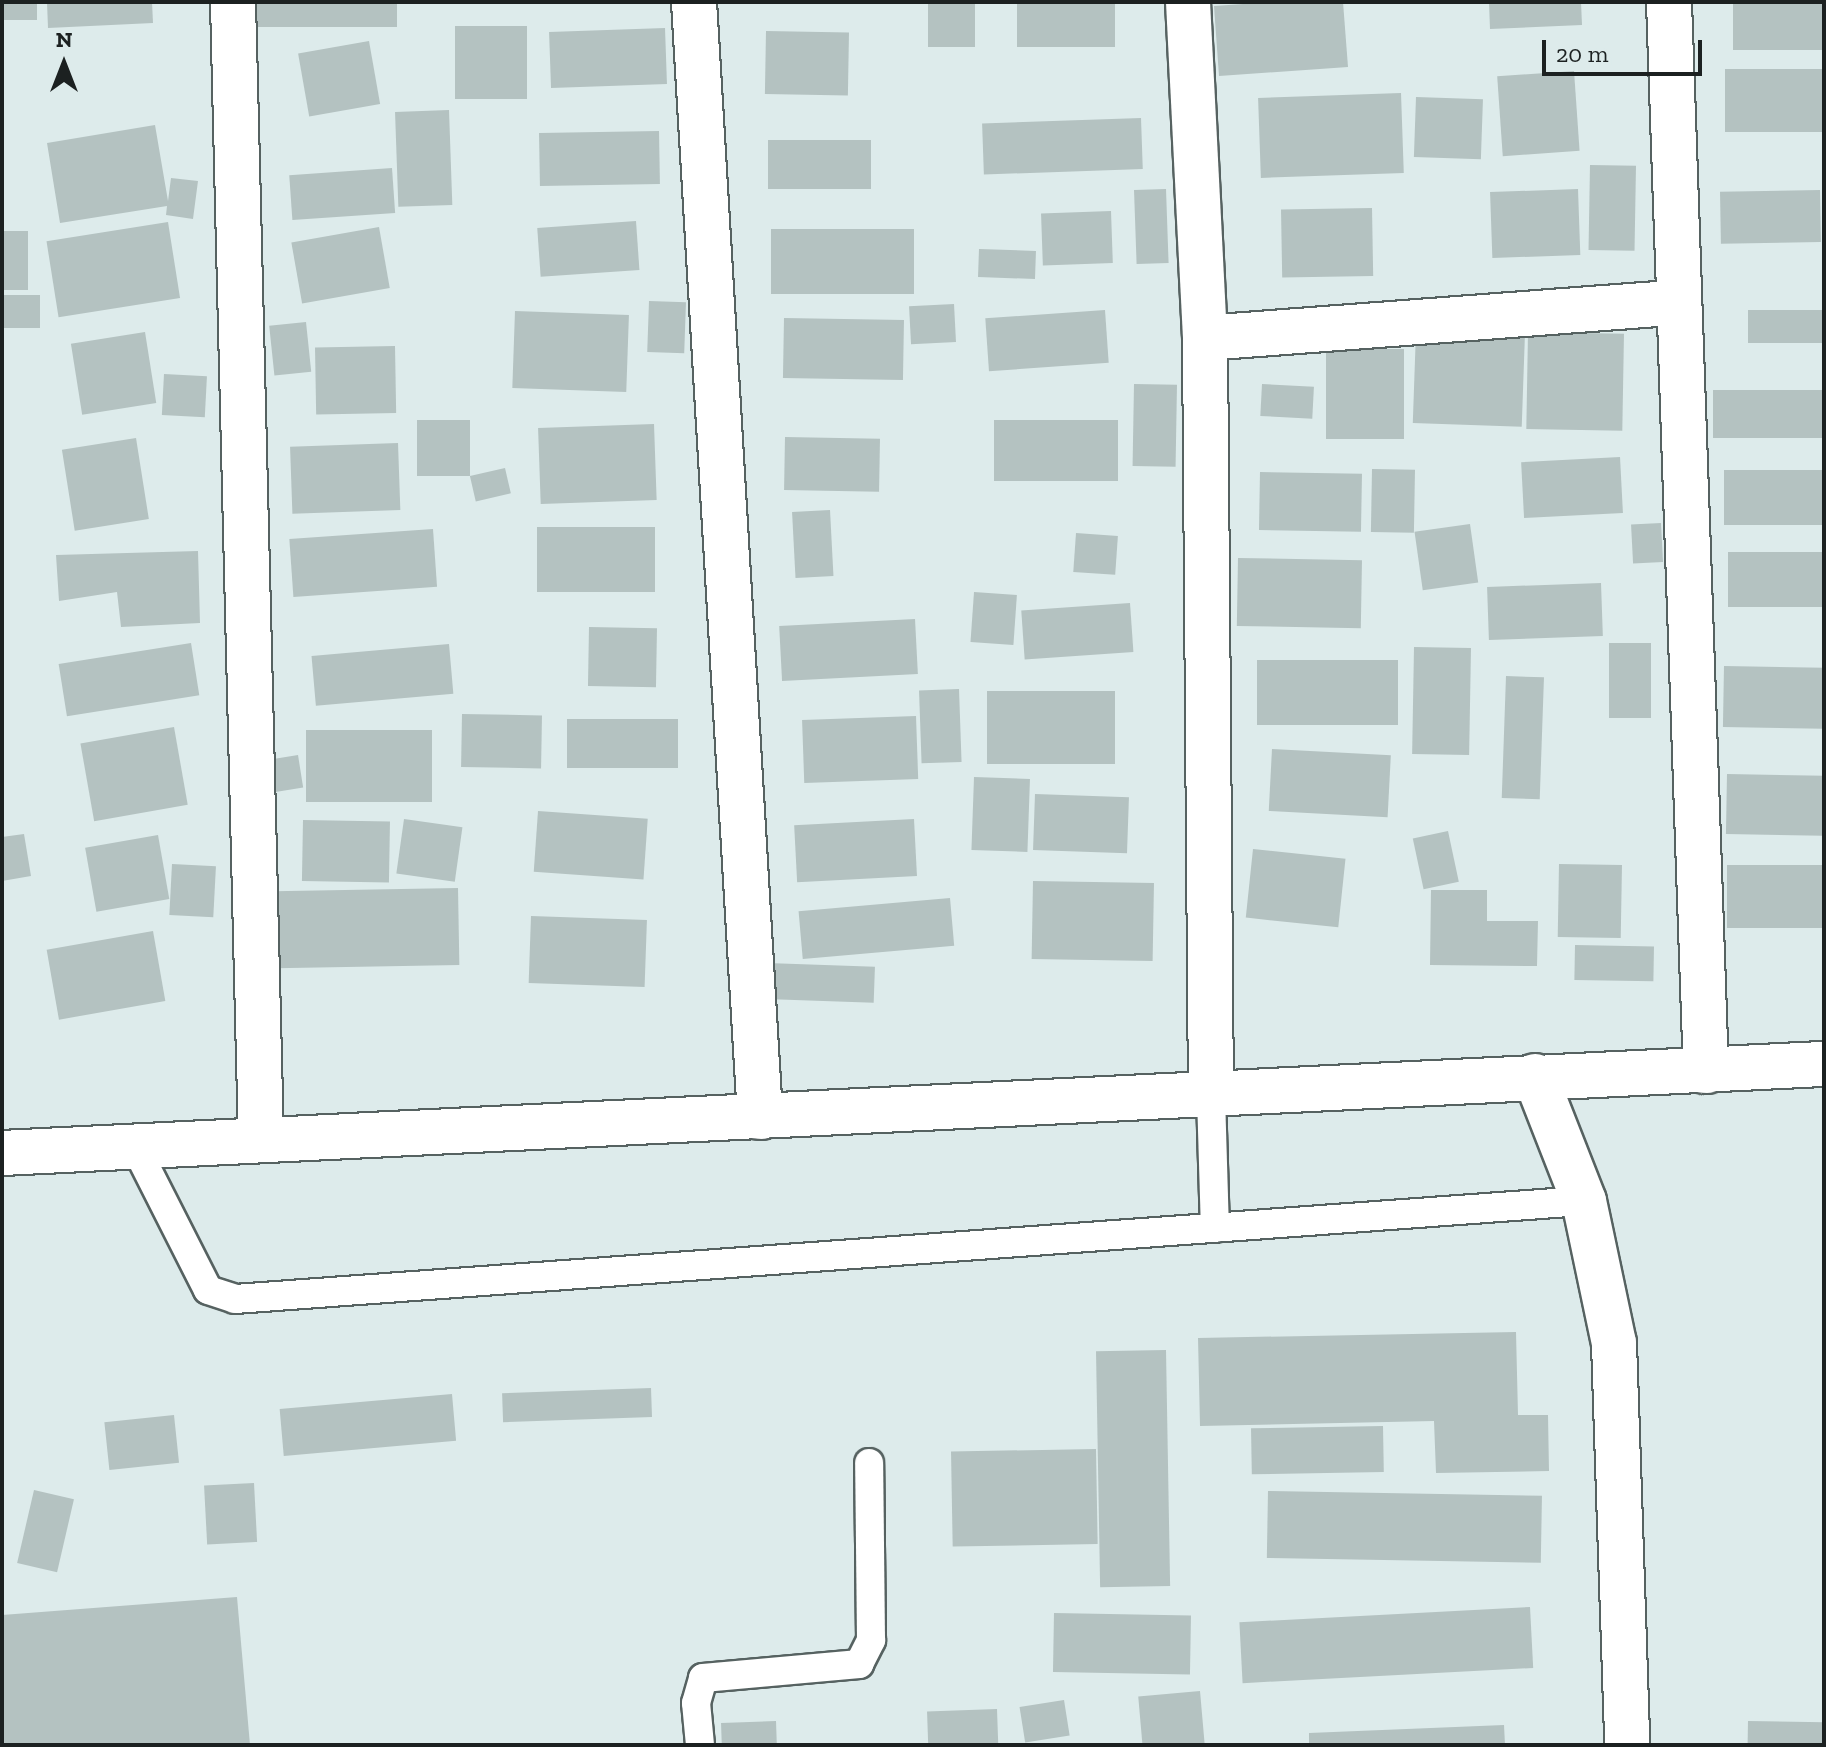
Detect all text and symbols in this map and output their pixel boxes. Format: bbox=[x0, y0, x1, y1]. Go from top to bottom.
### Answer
north arrow bbox=[24, 24, 104, 104]
scale bar bbox=[1546, 24, 1706, 74]
text: N bbox=[56, 26, 72, 53]
text: 20 m bbox=[1556, 39, 1608, 68]

